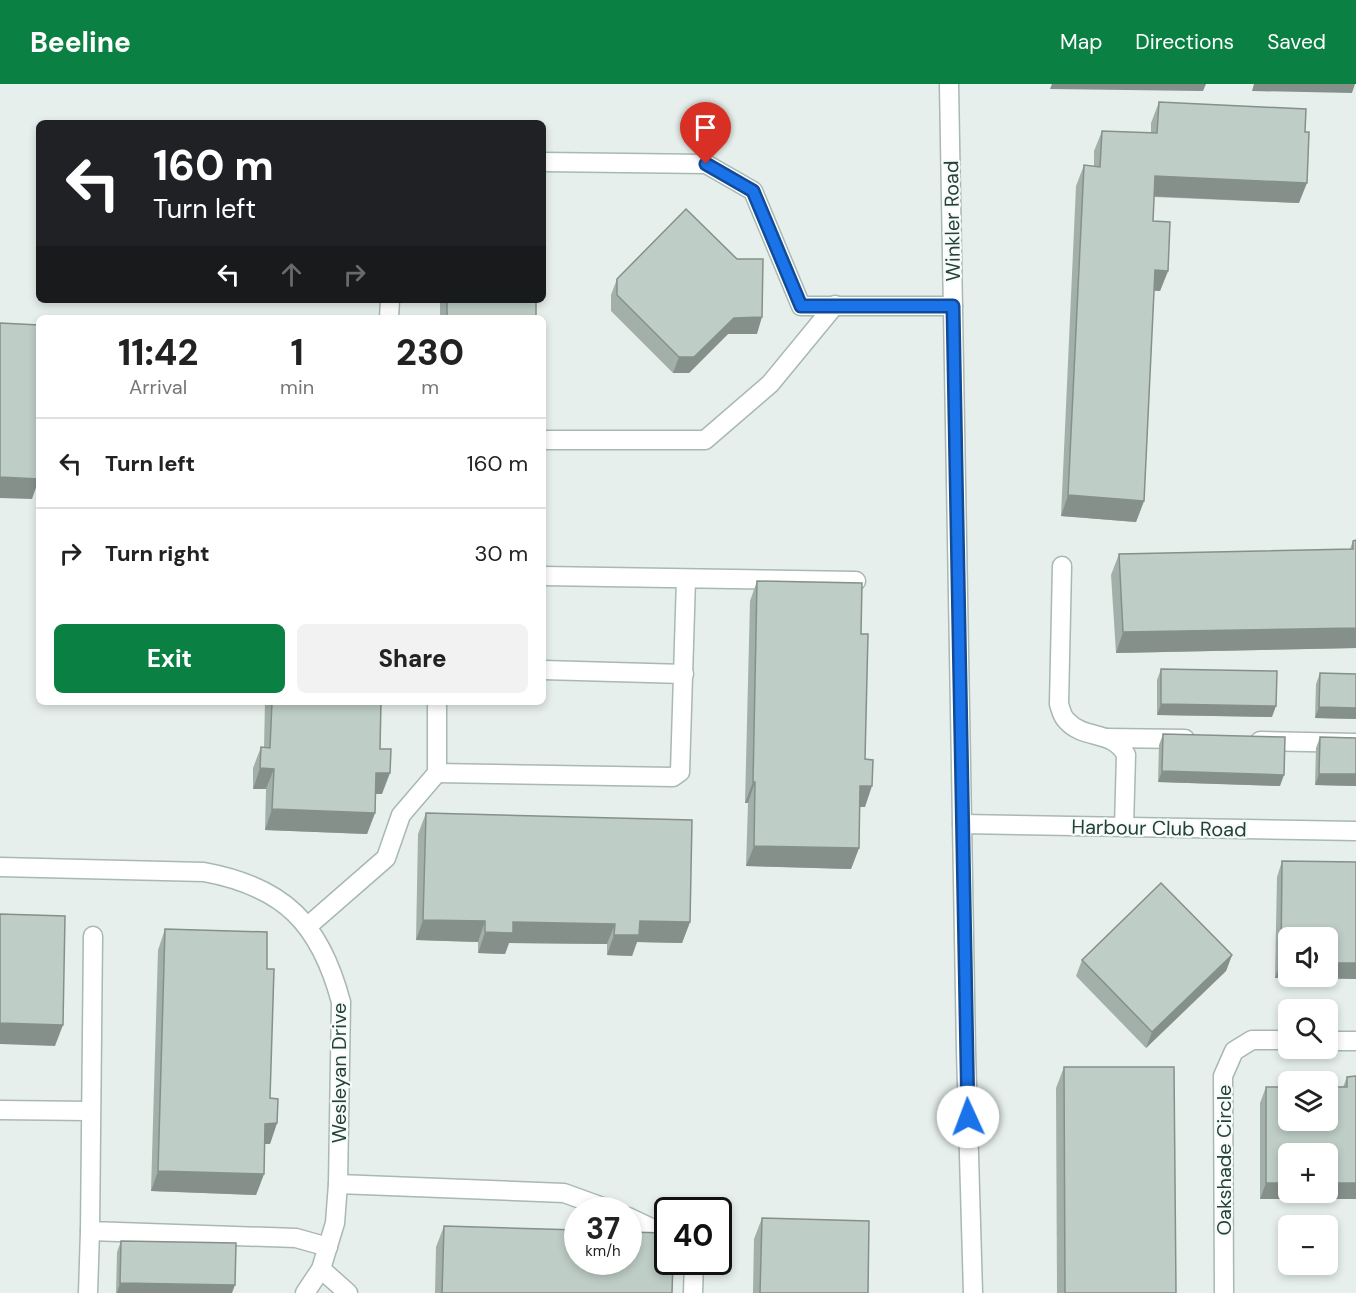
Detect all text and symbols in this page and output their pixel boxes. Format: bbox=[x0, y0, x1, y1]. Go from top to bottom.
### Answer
text: Beeline bbox=[30, 24, 131, 61]
text: Map bbox=[1060, 28, 1102, 56]
text: Directions bbox=[1135, 28, 1234, 56]
text: Saved bbox=[1267, 28, 1326, 56]
pin bbox=[680, 102, 731, 164]
icon: arrive bbox=[689, 111, 722, 144]
text: 160 m bbox=[153, 138, 274, 193]
icon: left bbox=[54, 144, 132, 222]
street label: Winkler Road bbox=[938, 160, 966, 282]
text: Turn left bbox=[153, 191, 256, 226]
icon: left bbox=[212, 258, 245, 291]
icon: ahead bbox=[275, 258, 308, 291]
icon: right bbox=[338, 258, 371, 291]
text: 11:42 bbox=[118, 329, 198, 376]
text: 1 bbox=[291, 329, 304, 376]
text: 230 bbox=[396, 329, 464, 376]
text: Arrival bbox=[129, 374, 187, 400]
text: min bbox=[280, 374, 314, 400]
text: m bbox=[421, 374, 439, 400]
icon: left bbox=[54, 447, 87, 480]
text: Turn left bbox=[105, 449, 195, 478]
text: 160 m bbox=[467, 449, 528, 478]
icon: right bbox=[54, 537, 87, 570]
text: Turn right bbox=[105, 539, 210, 568]
text: 30 m bbox=[474, 539, 528, 568]
button: Exit bbox=[54, 624, 285, 693]
button: Share bbox=[297, 624, 528, 693]
street label: Harbour Club Road bbox=[1071, 813, 1247, 843]
map controls bbox=[1278, 927, 1338, 1275]
button: sound bbox=[1278, 927, 1338, 987]
button: search bbox=[1278, 999, 1338, 1059]
street label: Wesleyan Drive bbox=[326, 1003, 352, 1143]
button: layers bbox=[1278, 1071, 1338, 1131]
position arrow bbox=[936, 1085, 1000, 1149]
street label: Oakshade Circle bbox=[1211, 1085, 1237, 1235]
button: + bbox=[1278, 1143, 1338, 1203]
speed limit sign: 40 bbox=[654, 1197, 732, 1275]
text: 37 bbox=[586, 1209, 620, 1248]
button: − bbox=[1278, 1215, 1338, 1275]
text: km/h bbox=[585, 1241, 621, 1261]

